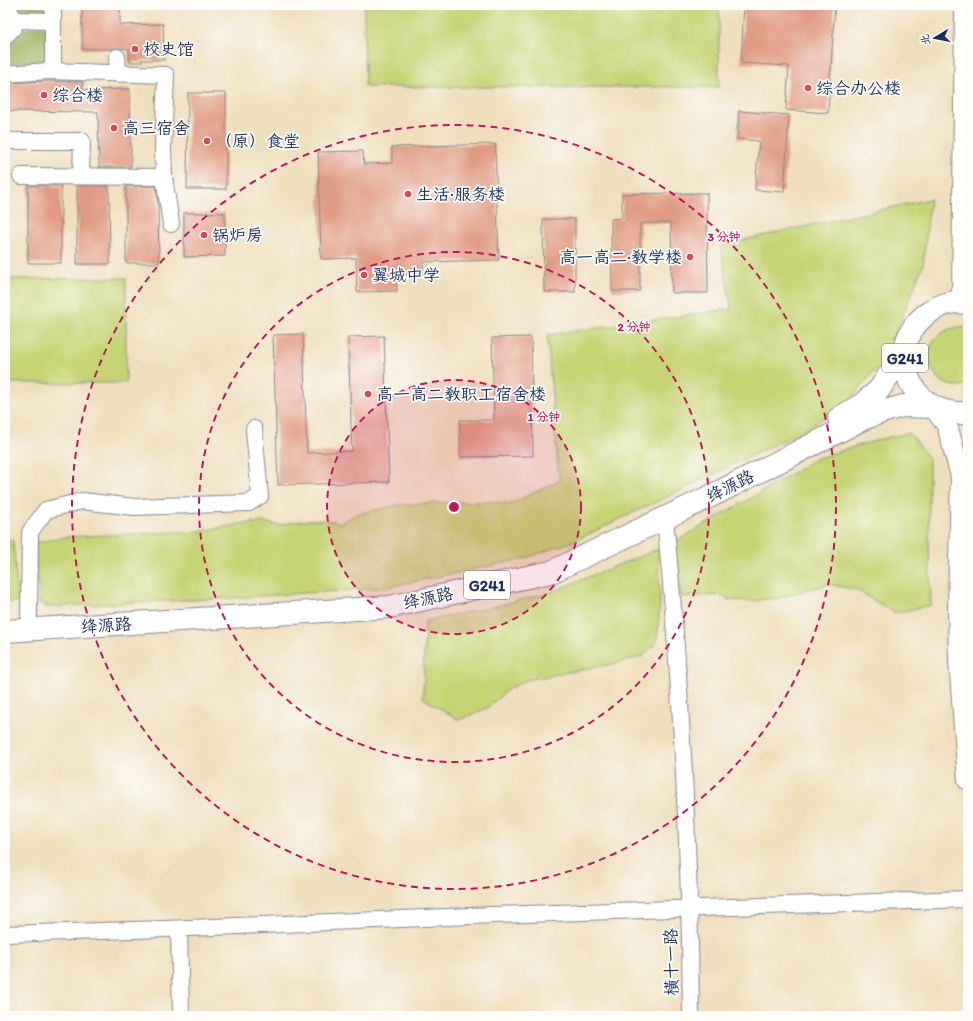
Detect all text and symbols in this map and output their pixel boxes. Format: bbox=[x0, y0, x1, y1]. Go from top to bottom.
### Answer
north arrow bbox=[915, 18, 955, 58]
text: 北 bbox=[918, 33, 933, 46]
place label: 校史馆 bbox=[143, 39, 194, 59]
marker: 校史馆 bbox=[130, 44, 140, 54]
place label: 综合办公楼 bbox=[816, 78, 901, 98]
marker: 综合办公楼 bbox=[803, 83, 813, 93]
place label: 综合楼 bbox=[52, 85, 103, 105]
marker: 综合楼 bbox=[39, 90, 49, 100]
place label: 高三宿舍 bbox=[122, 118, 190, 138]
marker: 高三宿舍 bbox=[109, 123, 119, 133]
place label: （原）食堂 bbox=[215, 131, 300, 151]
marker: （原）食堂 bbox=[202, 136, 212, 146]
place label: 生活·服务楼 bbox=[416, 184, 505, 204]
marker: 生活·服务楼 bbox=[403, 189, 413, 199]
place label: 锅炉房 bbox=[212, 225, 263, 245]
marker: 锅炉房 bbox=[199, 230, 209, 240]
text: 3 分钟 bbox=[707, 230, 741, 244]
place label: 高一高二·教学楼 bbox=[559, 247, 682, 267]
marker: 高一高二·教学楼 bbox=[685, 252, 695, 262]
place label: 翼城中学 bbox=[372, 265, 440, 285]
marker: 翼城中学 bbox=[359, 270, 369, 280]
text: 2 分钟 bbox=[617, 320, 651, 334]
road number: G241 bbox=[882, 344, 928, 372]
place label: 高一高二教职工宿舍楼 bbox=[376, 384, 546, 404]
marker: 高一高二教职工宿舍楼 bbox=[363, 389, 373, 399]
text: 1 分钟 bbox=[528, 410, 560, 424]
street label: 绛源路 bbox=[703, 466, 757, 506]
centre of rings bbox=[447, 500, 461, 514]
road number: G241 bbox=[464, 571, 510, 599]
street label: 绛源路 bbox=[401, 583, 455, 613]
street label: 绛源路 bbox=[80, 613, 132, 637]
street label: 横十一路 bbox=[660, 928, 682, 996]

